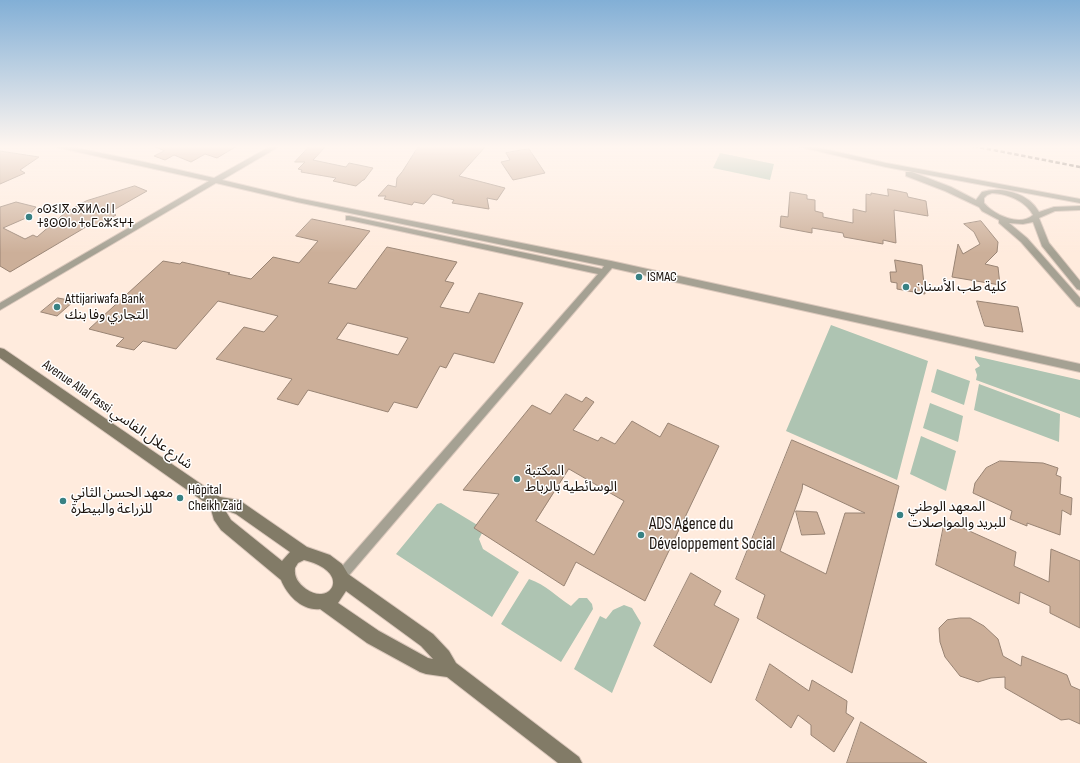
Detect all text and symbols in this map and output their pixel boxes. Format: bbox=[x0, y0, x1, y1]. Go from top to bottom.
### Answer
place label: ⴰⵙⵉⵏⴳ ⴰⴳⵍⴷⴰⵏ ⵏ ⵜⵓⵙⵙⵏⴰ ⵜⴰⵎⴰⵣⵉⵖⵜ bbox=[37, 203, 134, 231]
marker: ⴰⵙⵉⵏⴳ ⴰⴳⵍⴷⴰⵏ ⵏ ⵜⵓⵙⵙⵏⴰ ⵜⴰⵎⴰⵣⵉⵖⵜ bbox=[24, 212, 34, 222]
place label: ISMAC bbox=[647, 269, 677, 285]
marker: ISMAC bbox=[634, 272, 644, 282]
place label: كلية طب الأسنان bbox=[914, 279, 1006, 295]
marker: كلية طب الأسنان bbox=[901, 282, 911, 292]
place label: Attijariwafa Bank التجاري وفا بنك bbox=[65, 291, 148, 324]
marker: Attijariwafa Bank التجاري وفا بنك bbox=[52, 302, 62, 312]
street label: Avenue Allal Fassi شارع علال الفاسي bbox=[39, 357, 195, 473]
place label: المكتبة الوسائطية بالرباط bbox=[525, 463, 617, 496]
marker: المكتبة الوسائطية بالرباط bbox=[512, 474, 522, 484]
place label: Hôpital Cheikh Zaid bbox=[188, 482, 242, 514]
place label: معهد الحسن الثاني للزراعة والبيطرة bbox=[71, 485, 173, 518]
marker: Hôpital Cheikh Zaid bbox=[175, 493, 185, 503]
marker: معهد الحسن الثاني للزراعة والبيطرة bbox=[58, 496, 68, 506]
place label: المعهد الوطني للبريد والمواصلات bbox=[908, 499, 1006, 532]
marker: المعهد الوطني للبريد والمواصلات bbox=[895, 510, 905, 520]
place label: ADS Agence du Développement Social bbox=[649, 515, 776, 555]
marker: ADS Agence du Développement Social bbox=[636, 530, 646, 540]

